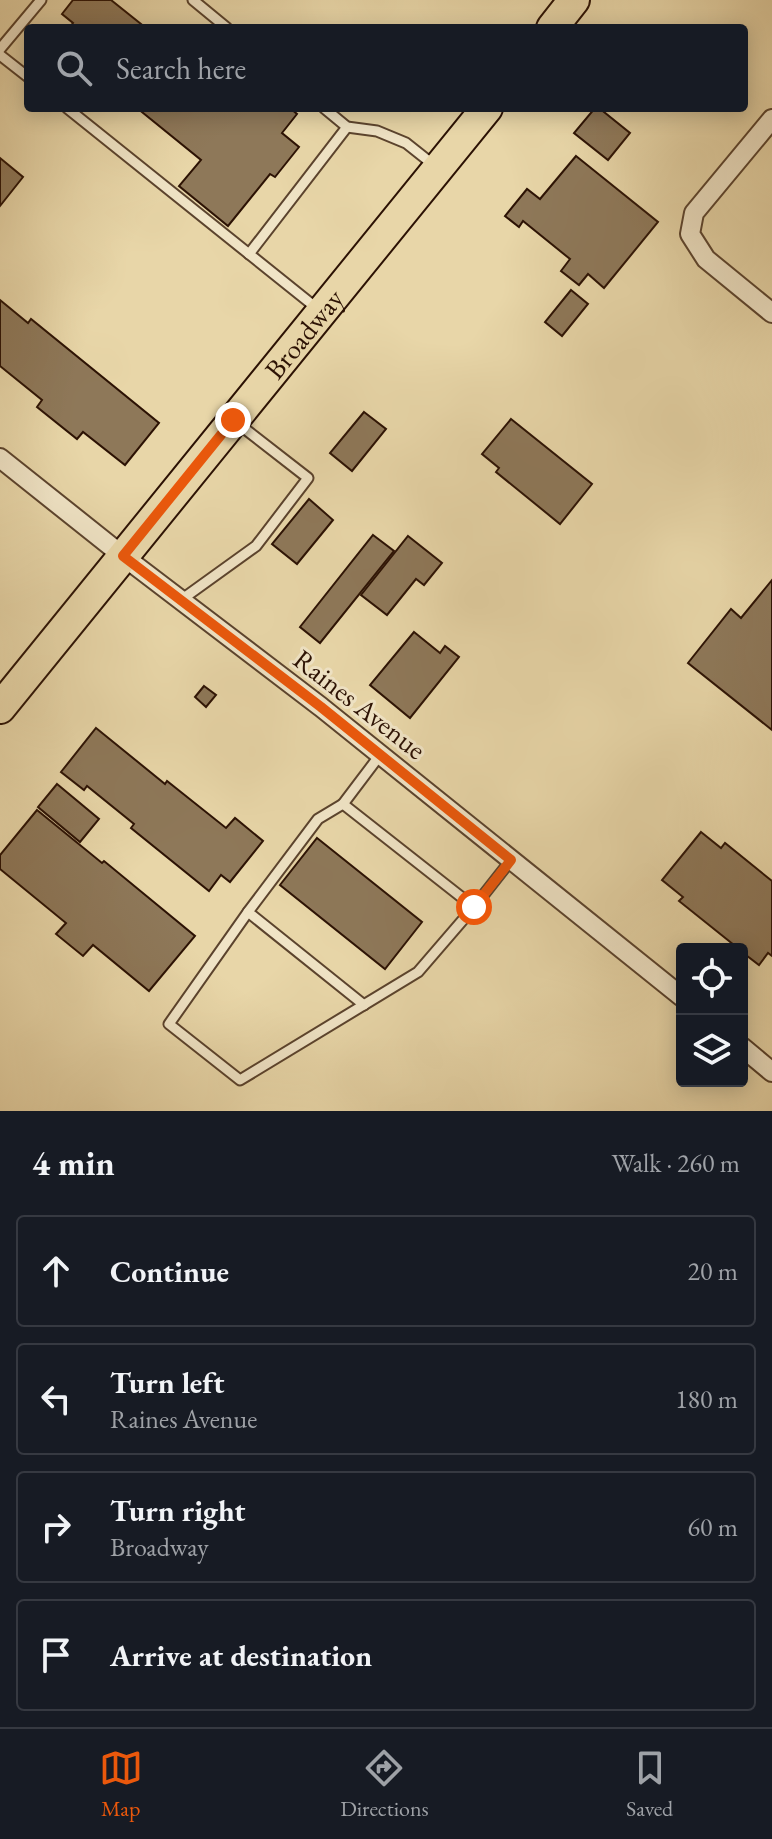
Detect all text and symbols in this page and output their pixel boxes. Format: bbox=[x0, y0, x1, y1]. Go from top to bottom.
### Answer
search box bbox=[24, 24, 748, 112]
icon: search bbox=[52, 46, 96, 90]
text: Search here bbox=[116, 49, 246, 88]
street label: Broadway bbox=[256, 281, 352, 386]
route end bbox=[215, 402, 251, 438]
street label: Raines Avenue bbox=[286, 641, 434, 767]
route start bbox=[456, 889, 492, 925]
map controls bbox=[676, 943, 748, 1087]
button: locate bbox=[676, 943, 748, 1015]
button: layers bbox=[676, 1015, 748, 1087]
text: 4 min bbox=[32, 1141, 115, 1185]
text: Walk · 260 m bbox=[612, 1146, 740, 1180]
icon: ahead bbox=[34, 1249, 78, 1293]
text: Continue bbox=[110, 1252, 229, 1291]
text: 20 m bbox=[688, 1254, 738, 1288]
text: Turn left bbox=[110, 1363, 224, 1402]
icon: left bbox=[34, 1377, 78, 1421]
text: 180 m bbox=[675, 1382, 738, 1416]
text: Raines Avenue bbox=[110, 1402, 257, 1436]
text: Turn right bbox=[110, 1491, 246, 1530]
icon: right bbox=[34, 1505, 78, 1549]
text: 60 m bbox=[688, 1510, 738, 1544]
text: Broadway bbox=[110, 1530, 209, 1564]
icon: arrive bbox=[34, 1633, 78, 1677]
text: Arrive at destination bbox=[110, 1636, 372, 1675]
tab: Map bbox=[99, 1746, 143, 1823]
tab: Directions bbox=[340, 1746, 429, 1823]
tab: Saved bbox=[626, 1746, 673, 1823]

